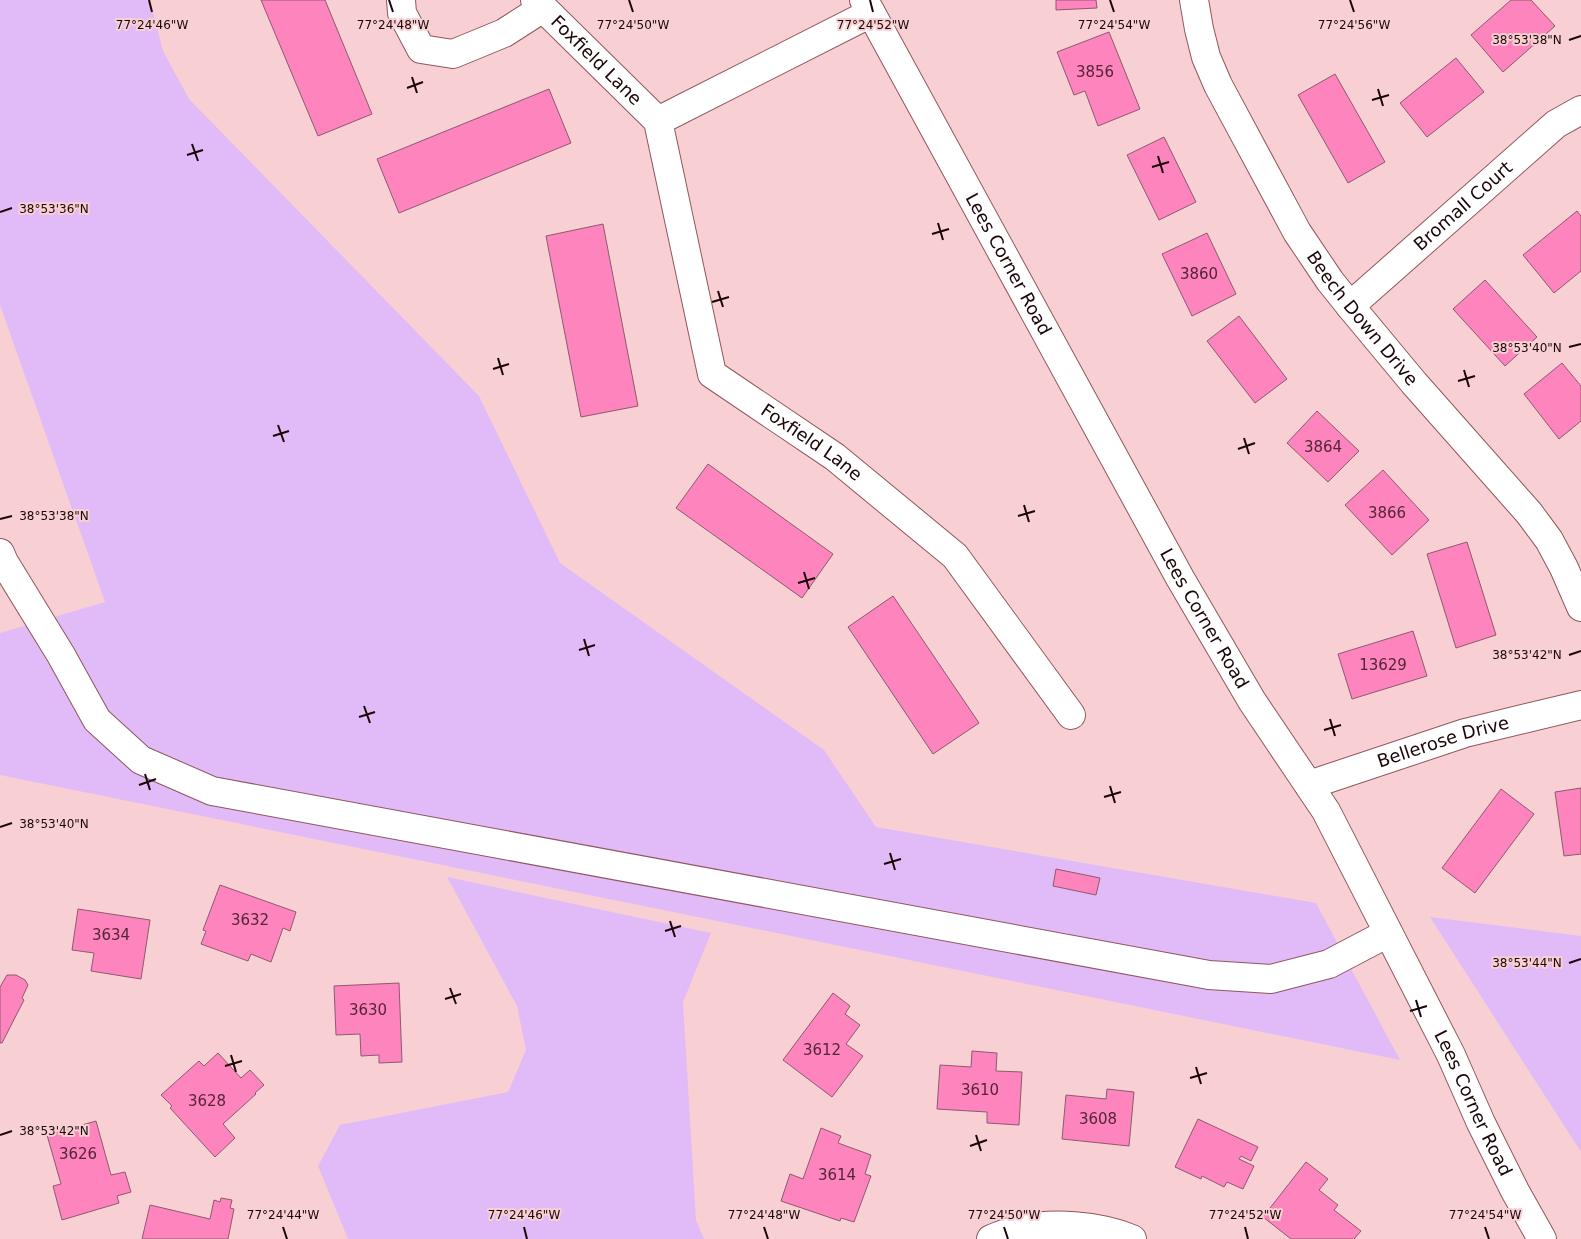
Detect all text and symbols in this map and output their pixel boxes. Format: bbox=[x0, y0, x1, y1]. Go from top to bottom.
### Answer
street label: Foxfield Lane bbox=[547, 11, 646, 109]
text: 77°24'46"W bbox=[116, 18, 188, 32]
text: 77°24'48"W bbox=[357, 18, 429, 32]
text: 77°24'50"W bbox=[597, 18, 669, 32]
text: 77°24'52"W bbox=[837, 18, 909, 32]
text: 77°24'54"W bbox=[1078, 18, 1150, 32]
text: 77°24'56"W bbox=[1318, 18, 1390, 32]
text: 38°53'38"N bbox=[1492, 33, 1562, 47]
house number: 3856 bbox=[1076, 63, 1114, 81]
street label: Bromall Court bbox=[1409, 157, 1516, 255]
street label: Lees Corner Road bbox=[962, 189, 1056, 338]
text: 38°53'36"N bbox=[19, 202, 89, 216]
street label: Beech Down Drive bbox=[1303, 247, 1423, 390]
house number: 3860 bbox=[1180, 265, 1218, 283]
text: 38°53'40"N bbox=[1492, 341, 1562, 355]
street label: Foxfield Lane bbox=[757, 399, 867, 485]
house number: 3864 bbox=[1304, 438, 1342, 456]
house number: 3866 bbox=[1368, 504, 1406, 522]
text: 38°53'38"N bbox=[19, 509, 89, 523]
street label: Lees Corner Road bbox=[1156, 545, 1253, 692]
text: 38°53'42"N bbox=[1492, 648, 1562, 662]
house number: 13629 bbox=[1359, 656, 1407, 674]
street label: Bellerose Drive bbox=[1374, 712, 1511, 772]
text: 38°53'40"N bbox=[19, 817, 89, 831]
house number: 3632 bbox=[231, 911, 269, 929]
house number: 3634 bbox=[92, 926, 130, 944]
text: 38°53'44"N bbox=[1492, 956, 1562, 970]
house number: 3630 bbox=[349, 1001, 387, 1019]
street label: Lees Corner Road bbox=[1430, 1027, 1517, 1179]
house number: 3612 bbox=[803, 1041, 841, 1059]
house number: 3610 bbox=[961, 1081, 999, 1099]
house number: 3628 bbox=[188, 1092, 226, 1110]
house number: 3608 bbox=[1079, 1110, 1117, 1128]
text: 38°53'42"N bbox=[19, 1124, 89, 1138]
house number: 3626 bbox=[59, 1145, 97, 1163]
house number: 3614 bbox=[818, 1166, 856, 1184]
text: 77°24'44"W bbox=[247, 1208, 319, 1222]
text: 77°24'46"W bbox=[488, 1208, 560, 1222]
text: 77°24'48"W bbox=[728, 1208, 800, 1222]
text: 77°24'50"W bbox=[968, 1208, 1040, 1222]
text: 77°24'52"W bbox=[1209, 1208, 1281, 1222]
text: 77°24'54"W bbox=[1449, 1208, 1521, 1222]

